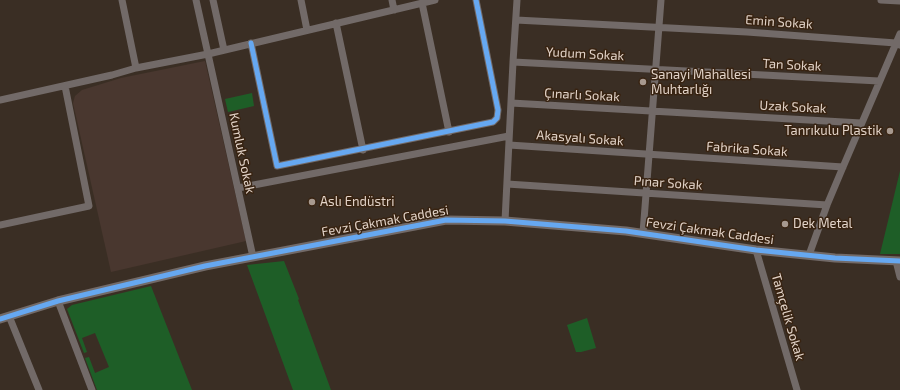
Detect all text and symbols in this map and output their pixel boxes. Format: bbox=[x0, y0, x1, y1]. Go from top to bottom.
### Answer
street label: Emin Sokak bbox=[745, 12, 813, 32]
street label: Yudum Sokak bbox=[546, 44, 624, 64]
street label: Tan Sokak bbox=[762, 56, 822, 74]
place label: Sanayi Mahallesi Muhtarlığı bbox=[651, 67, 751, 98]
marker: Sanayi Mahallesi Muhtarlığı bbox=[638, 77, 648, 87]
street label: Çınarlı Sokak bbox=[544, 85, 620, 105]
street label: Uzak Sokak bbox=[759, 97, 827, 117]
street label: Kumluk Sokak bbox=[226, 111, 258, 195]
place label: Tanrıkulu Plastik bbox=[784, 123, 882, 139]
marker: Tanrıkulu Plastik bbox=[885, 126, 895, 136]
street label: Akasyalı Sokak bbox=[536, 127, 624, 149]
street label: Fabrika Sokak bbox=[706, 138, 788, 160]
street label: Pınar Sokak bbox=[633, 173, 703, 193]
place label: Aslı Endüstri bbox=[320, 194, 394, 210]
marker: Aslı Endüstri bbox=[307, 197, 317, 207]
street label: Fevzi Çakmak Caddesi bbox=[320, 202, 450, 240]
street label: Fevzi Çakmak Caddesi bbox=[645, 214, 775, 248]
place label: Dek Metal bbox=[793, 216, 852, 232]
marker: Dek Metal bbox=[780, 219, 790, 229]
street label: Tamçelik Sokak bbox=[768, 272, 808, 362]

